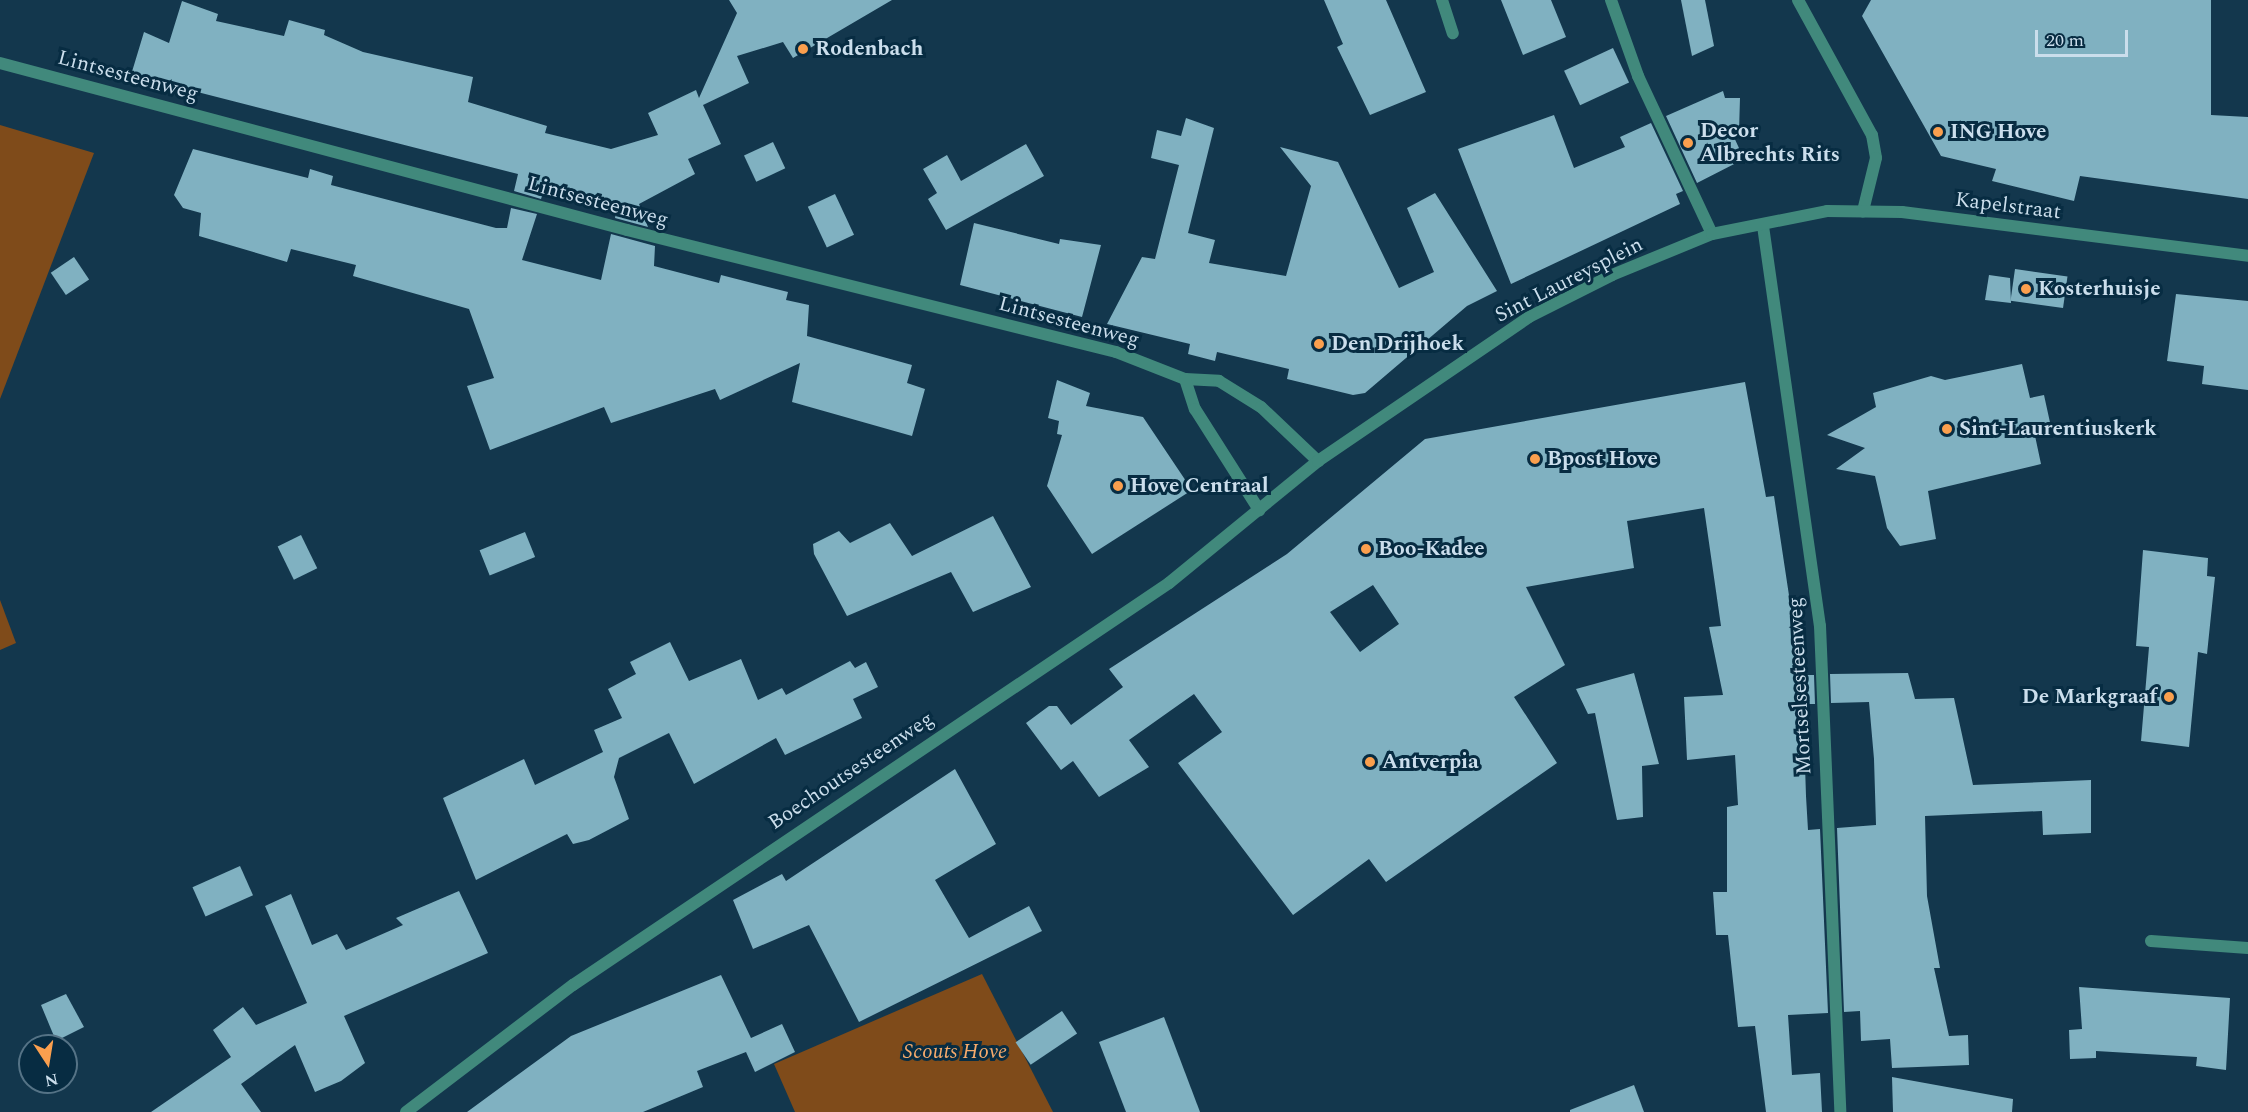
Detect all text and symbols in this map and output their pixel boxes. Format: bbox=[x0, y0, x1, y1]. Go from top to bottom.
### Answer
scale bar bbox=[2038, 18, 2131, 56]
text: 20 m bbox=[2046, 27, 2084, 54]
place label: Rodenbach bbox=[815, 36, 923, 62]
marker: Rodenbach bbox=[796, 42, 810, 56]
street label: Lintsesteenweg bbox=[55, 45, 201, 107]
place label: Decor Albrechts Rits bbox=[1700, 118, 1840, 168]
place label: ING Hove bbox=[1950, 119, 2046, 145]
marker: ING Hove bbox=[1931, 125, 1945, 139]
marker: Decor Albrechts Rits bbox=[1681, 136, 1695, 150]
street label: Lintsesteenweg bbox=[525, 171, 671, 233]
street label: Kapelstraat bbox=[1954, 187, 2062, 225]
street label: Sint Laureysplein bbox=[1491, 232, 1647, 328]
place label: Kosterhuisje bbox=[2038, 276, 2161, 302]
marker: Kosterhuisje bbox=[2019, 282, 2033, 296]
street label: Lintsesteenweg bbox=[996, 291, 1142, 353]
place label: Den Drijhoek bbox=[1331, 331, 1464, 357]
marker: Den Drijhoek bbox=[1312, 337, 1326, 351]
place label: Sint-Laurentiuskerk bbox=[1959, 416, 2157, 442]
marker: Sint-Laurentiuskerk bbox=[1940, 422, 1954, 436]
place label: Bpost Hove bbox=[1547, 446, 1658, 472]
marker: Bpost Hove bbox=[1528, 452, 1542, 466]
place label: Hove Centraal bbox=[1130, 473, 1269, 499]
marker: Hove Centraal bbox=[1111, 479, 1125, 493]
place label: Boo-Kadee bbox=[1378, 536, 1485, 562]
marker: Boo-Kadee bbox=[1359, 542, 1373, 556]
street label: Mortselsesteenweg bbox=[1783, 596, 1817, 776]
place label: De Markgraaf bbox=[2022, 684, 2157, 710]
marker: De Markgraaf bbox=[2162, 690, 2176, 704]
street label: Boechoutsesteenweg bbox=[764, 706, 938, 836]
place label: Antverpia bbox=[1382, 749, 1479, 775]
marker: Antverpia bbox=[1363, 755, 1377, 769]
north arrow bbox=[18, 1034, 78, 1094]
park label: Scouts Hove bbox=[903, 1039, 1007, 1065]
text: N bbox=[42, 1067, 60, 1093]

